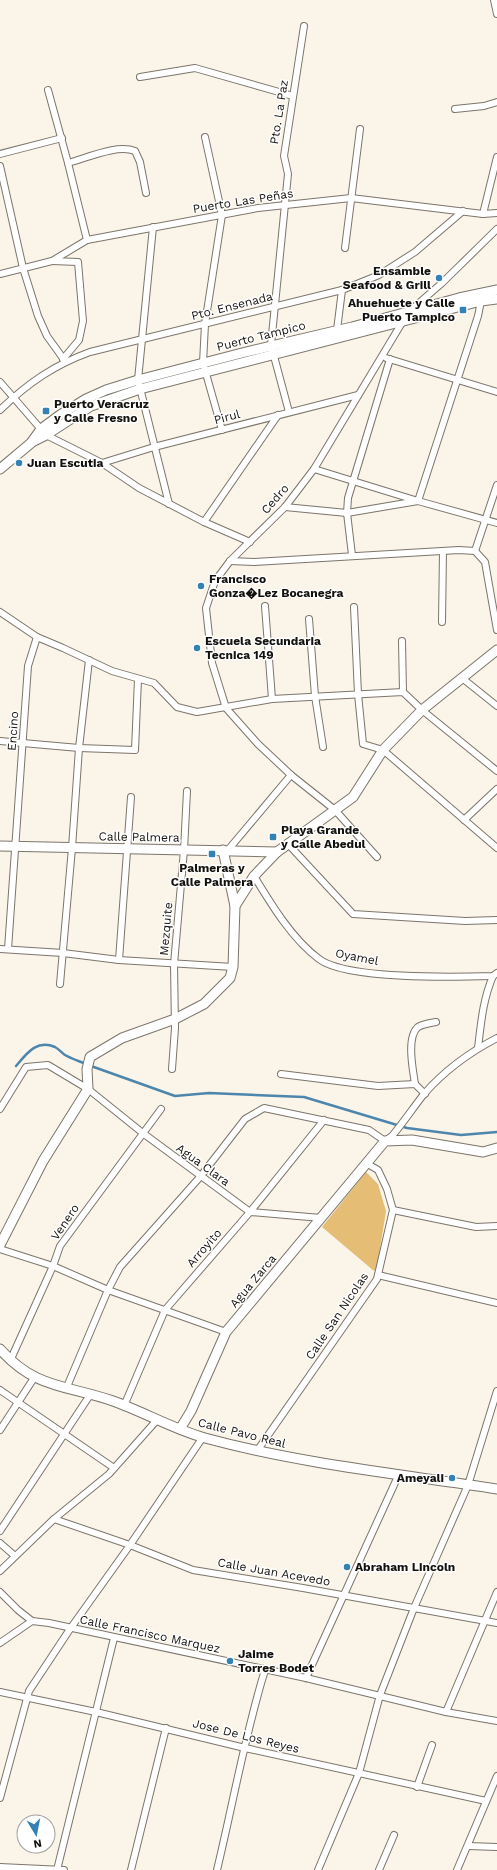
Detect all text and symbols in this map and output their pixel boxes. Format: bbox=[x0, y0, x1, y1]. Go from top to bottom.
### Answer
street label: Pto. La Paz bbox=[267, 79, 291, 145]
street label: Puerto Las Peñas bbox=[192, 186, 294, 216]
place label: Ensamble Seafood & Grill bbox=[343, 264, 431, 292]
marker: Ensamble Seafood & Grill bbox=[434, 273, 444, 283]
street label: Pto. Ensenada bbox=[190, 289, 274, 323]
place label: Ahuehuete y Calle Puerto Tampico bbox=[348, 296, 455, 324]
marker: Ahuehuete y Calle Puerto Tampico bbox=[458, 305, 468, 315]
street label: Puerto Tampico bbox=[215, 318, 307, 354]
place label: Puerto Veracruz y Calle Fresno bbox=[53, 397, 149, 425]
marker: Puerto Veracruz y Calle Fresno bbox=[41, 406, 51, 416]
street label: Pirul bbox=[212, 407, 242, 427]
place label: Juan Escutia bbox=[27, 456, 104, 470]
marker: Juan Escutia bbox=[14, 458, 24, 468]
street label: Cedro bbox=[258, 481, 292, 517]
place label: Francisco Gonza�Lez Bocanegra bbox=[209, 572, 344, 600]
marker: Francisco Gonza�Lez Bocanegra bbox=[196, 581, 206, 591]
place label: Escuela Secundaria Tecnica 149 bbox=[205, 634, 321, 662]
marker: Escuela Secundaria Tecnica 149 bbox=[192, 643, 202, 653]
street label: Encino bbox=[5, 711, 21, 751]
place label: Playa Grande y Calle Abedul bbox=[280, 823, 366, 851]
street label: Calle Palmera bbox=[98, 829, 180, 845]
marker: Playa Grande y Calle Abedul bbox=[268, 832, 278, 842]
marker: Palmeras y Calle Palmera bbox=[207, 849, 217, 859]
place label: Palmeras y Calle Palmera bbox=[171, 861, 253, 889]
street label: Mezquite bbox=[157, 902, 175, 956]
street label: Oyamel bbox=[334, 946, 380, 968]
street label: Agua Clara bbox=[174, 1141, 233, 1189]
street label: Venero bbox=[48, 1201, 82, 1243]
street label: Arroyito bbox=[184, 1226, 224, 1270]
street label: Agua Zarca bbox=[227, 1251, 279, 1310]
street label: Calle San Nicolas bbox=[303, 1270, 371, 1362]
street label: Calle Pavo Real bbox=[197, 1415, 288, 1451]
place label: Ameyali bbox=[397, 1471, 444, 1485]
marker: Ameyali bbox=[447, 1473, 457, 1483]
street label: Calle Juan Acevedo bbox=[217, 1555, 331, 1589]
place label: Abraham Lincoln bbox=[355, 1560, 455, 1574]
marker: Abraham Lincoln bbox=[342, 1562, 352, 1572]
street label: Calle Francisco Marquez bbox=[78, 1612, 222, 1656]
place label: Jaime Torres Bodet bbox=[238, 1647, 315, 1675]
marker: Jaime Torres Bodet bbox=[225, 1656, 235, 1666]
street label: Jose De Los Reyes bbox=[191, 1716, 301, 1756]
north arrow bbox=[16, 1814, 56, 1854]
text: N bbox=[33, 1836, 43, 1850]

